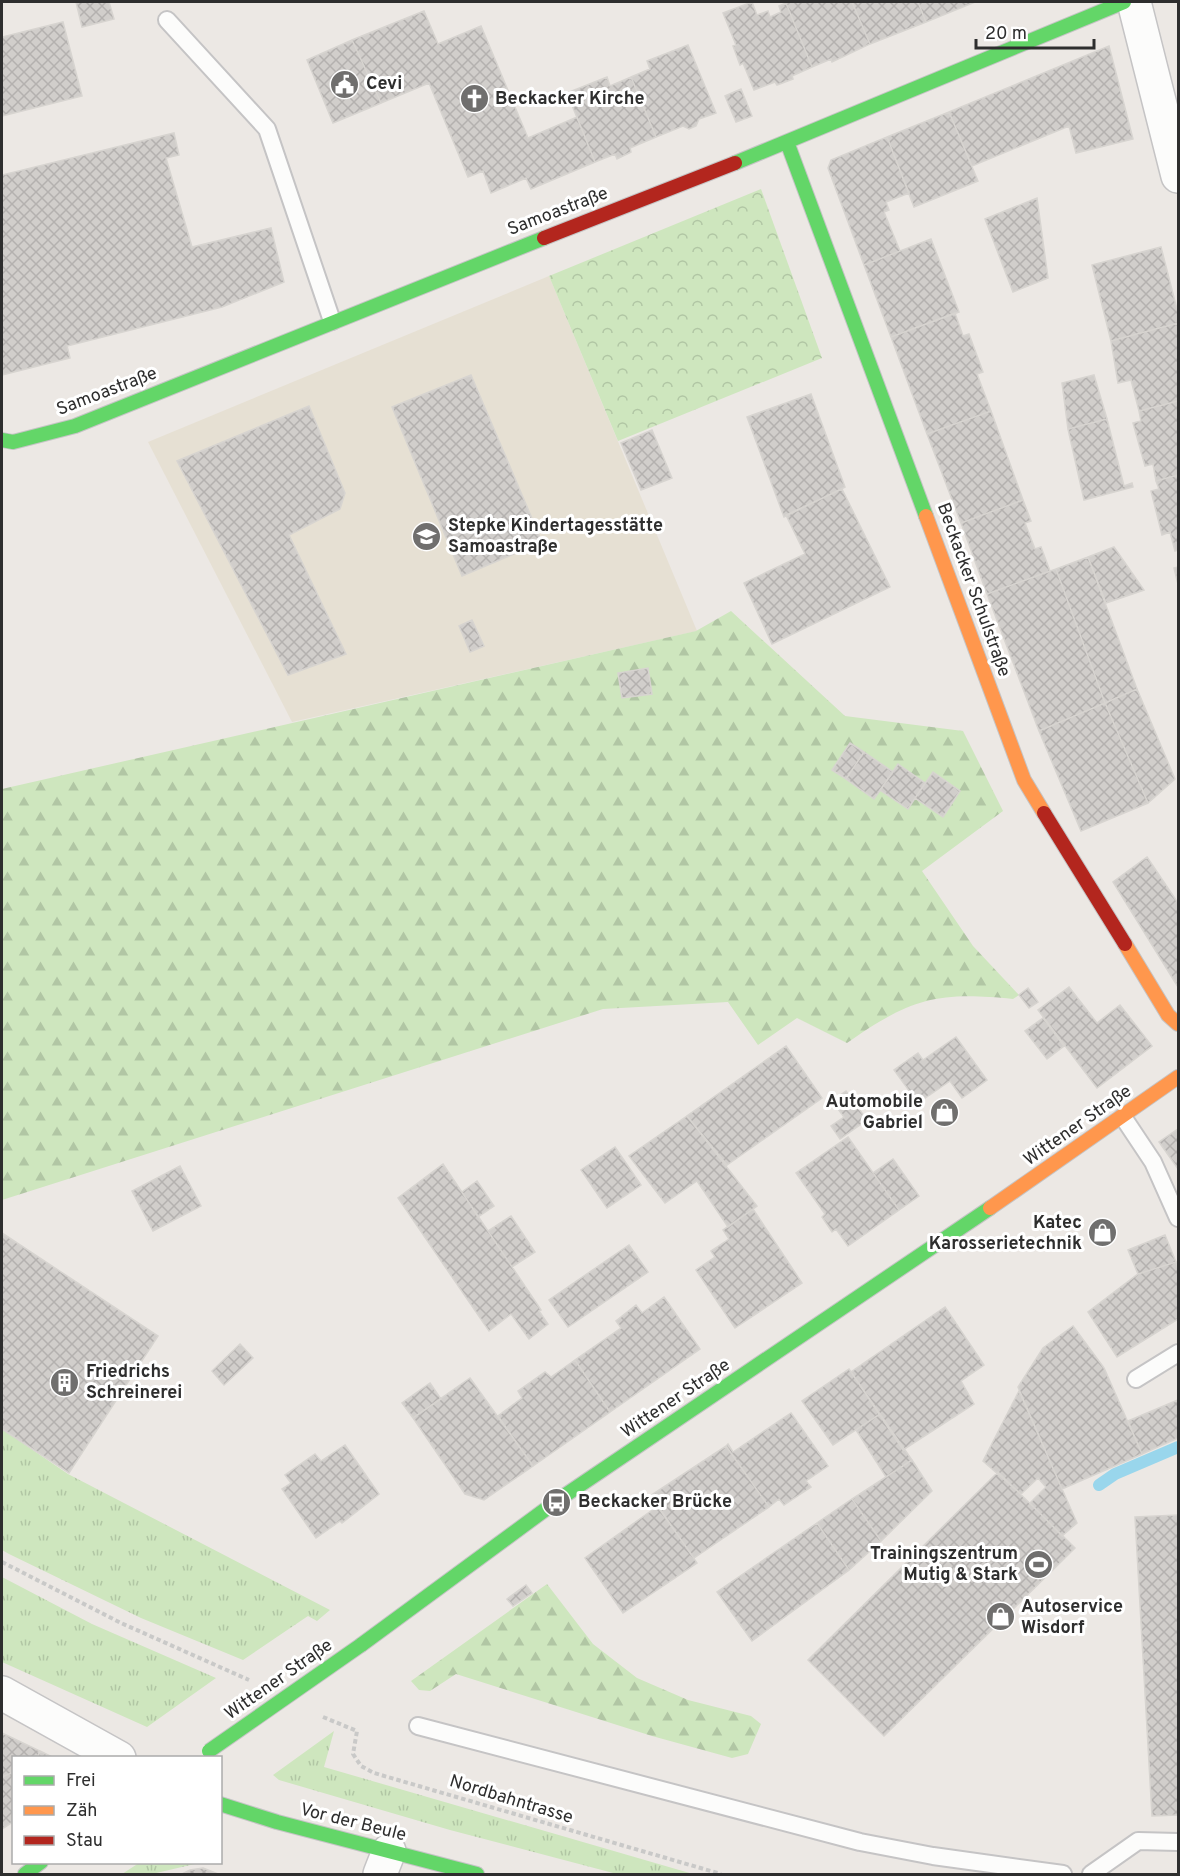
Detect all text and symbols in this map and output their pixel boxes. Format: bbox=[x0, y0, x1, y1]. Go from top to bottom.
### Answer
scale bar bbox=[976, 12, 1094, 50]
text: 20 m bbox=[985, 23, 1027, 46]
public building icon: Cevi bbox=[329, 68, 361, 100]
place label: Cevi bbox=[366, 73, 402, 96]
church icon: Beckacker Kirche bbox=[458, 83, 490, 115]
place label: Beckacker Kirche bbox=[495, 88, 644, 111]
street label: Samoastraße bbox=[504, 182, 612, 242]
street label: Samoastraße bbox=[53, 362, 161, 422]
street label: Beckacker Schulstraße bbox=[931, 500, 1015, 680]
place label: Stepke Kindertagesstätte Samoastraße bbox=[448, 515, 663, 559]
school or university icon: Stepke Kindertagesstätte Samoastraße bbox=[411, 520, 443, 552]
street label: Wittener Straße bbox=[1020, 1080, 1136, 1172]
place label: Automobile Gabriel bbox=[826, 1091, 923, 1135]
shop icon: Automobile Gabriel bbox=[928, 1096, 960, 1128]
place label: Katec Karosserietechnik bbox=[929, 1212, 1082, 1256]
shop icon: Katec Karosserietechnik bbox=[1087, 1217, 1119, 1249]
street label: Wittener Straße bbox=[617, 1354, 735, 1444]
place label: Friedrichs Schreinerei bbox=[86, 1361, 182, 1405]
building icon: Friedrichs Schreinerei bbox=[49, 1366, 81, 1398]
bus stop icon: Beckacker Brücke bbox=[541, 1486, 573, 1518]
place label: Beckacker Brücke bbox=[578, 1491, 732, 1514]
place label: Trainingszentrum Mutig & Stark bbox=[870, 1543, 1018, 1587]
sports icon: Trainingszentrum Mutig & Stark bbox=[1023, 1548, 1055, 1580]
place label: Autoservice Wisdorf bbox=[1021, 1596, 1123, 1640]
shop icon: Autoservice Wisdorf bbox=[984, 1601, 1016, 1633]
street label: Wittener Straße bbox=[221, 1634, 337, 1726]
legend bbox=[12, 1756, 222, 1864]
text: Frei bbox=[66, 1770, 96, 1793]
street label: Nordbahntrasse bbox=[446, 1770, 576, 1830]
street label: Vor der Beule bbox=[298, 1799, 408, 1847]
text: Zäh bbox=[66, 1800, 97, 1823]
text: Stau bbox=[66, 1830, 103, 1853]

